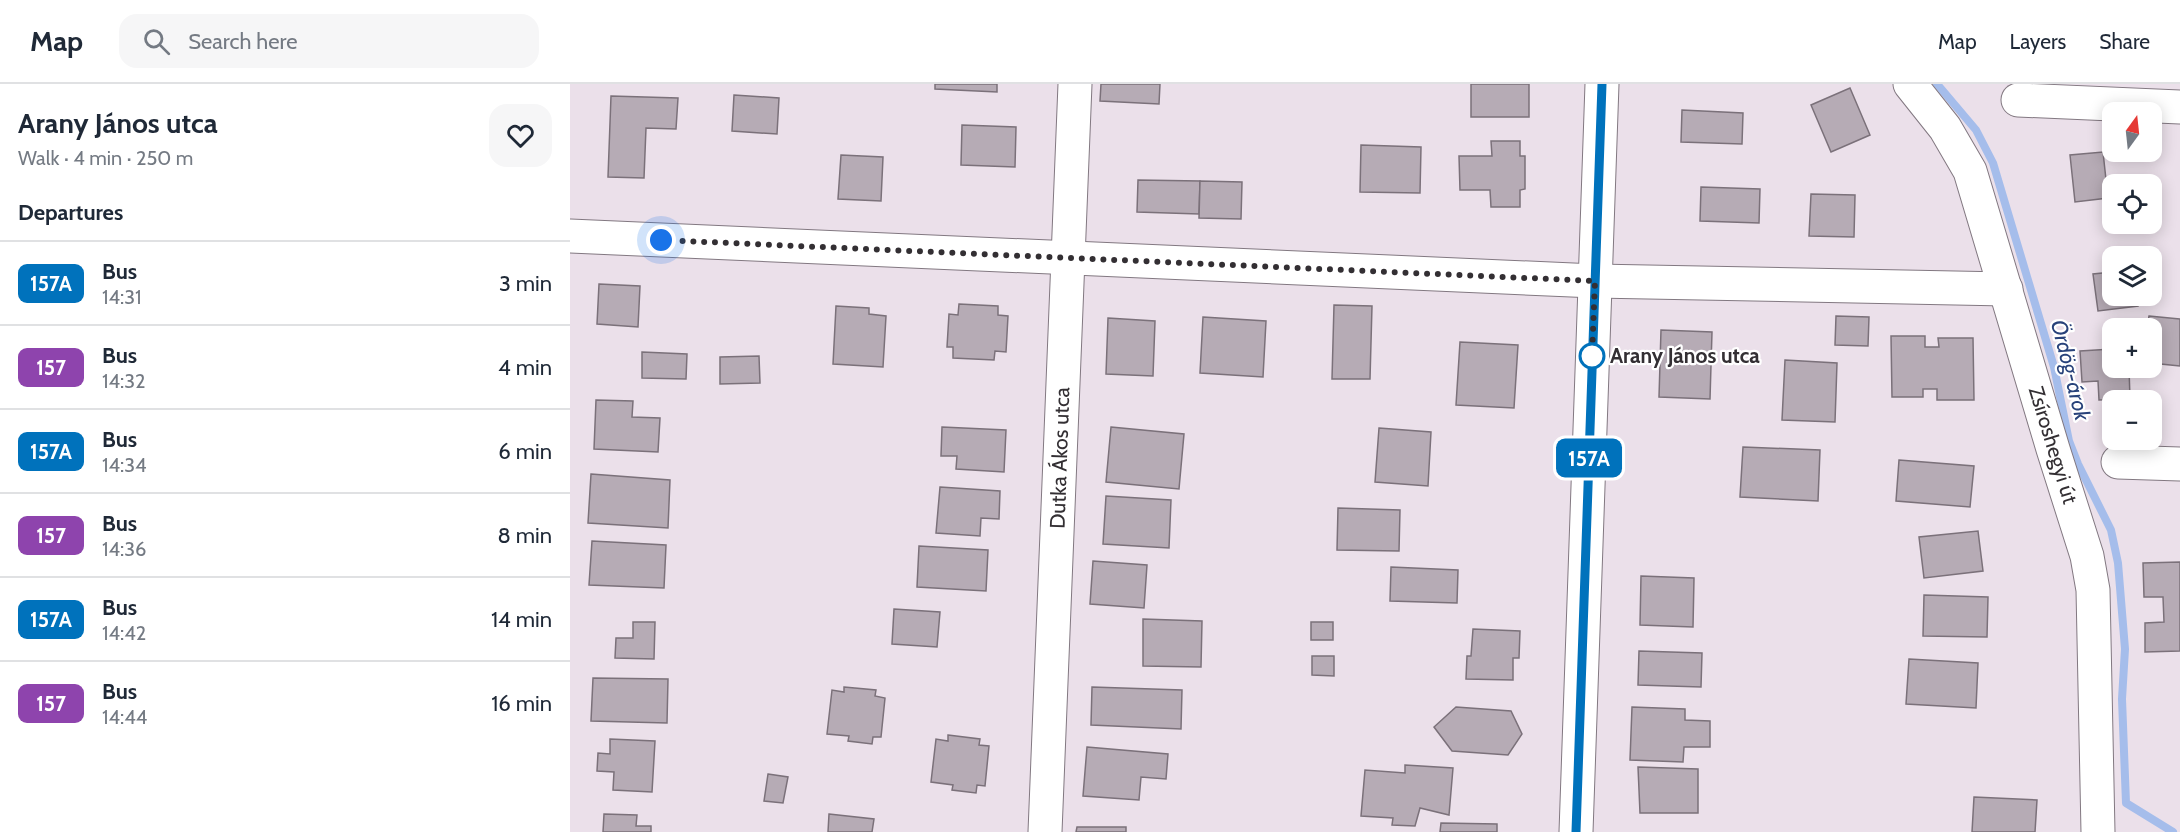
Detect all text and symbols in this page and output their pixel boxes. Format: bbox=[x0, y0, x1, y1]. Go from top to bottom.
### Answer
search box bbox=[119, 14, 539, 68]
text: Map bbox=[30, 24, 83, 58]
icon: search bbox=[140, 25, 173, 58]
text: Search here bbox=[188, 28, 297, 55]
text: Map bbox=[1938, 29, 1977, 54]
text: Layers bbox=[2010, 29, 2066, 54]
text: Share bbox=[2099, 29, 2150, 54]
north arrow bbox=[2102, 102, 2162, 162]
map controls bbox=[2102, 102, 2162, 450]
button: heart bbox=[489, 104, 552, 167]
text: Arany János utca bbox=[18, 106, 218, 140]
text: Walk · 4 min · 250 m bbox=[18, 146, 193, 170]
button: locate bbox=[2102, 174, 2162, 234]
text: Departures bbox=[18, 199, 123, 226]
your location bbox=[646, 225, 676, 255]
button: layers bbox=[2102, 246, 2162, 306]
text: Bus bbox=[102, 258, 137, 285]
text: 3 min bbox=[499, 270, 552, 297]
text: 157A bbox=[30, 271, 72, 296]
text: 14:31 bbox=[102, 285, 142, 309]
water label: Ördög-árok bbox=[2045, 317, 2096, 424]
button: + bbox=[2102, 318, 2162, 378]
text: Bus bbox=[102, 342, 137, 369]
marker: Arany János utca bbox=[1579, 343, 1605, 369]
place label: Arany János utca bbox=[1610, 343, 1760, 368]
text: 4 min bbox=[498, 354, 552, 381]
text: 157 bbox=[36, 355, 66, 380]
text: 14:32 bbox=[102, 369, 146, 393]
street label: Zsíroshegyi út bbox=[2024, 383, 2083, 507]
street label: Dutka Ákos utca bbox=[1045, 387, 1074, 529]
button: − bbox=[2102, 390, 2162, 450]
text: Bus bbox=[102, 426, 137, 453]
text: 6 min bbox=[498, 438, 552, 465]
line badge: 157A bbox=[1547, 438, 1631, 478]
text: 157A bbox=[30, 439, 72, 464]
text: 157A bbox=[1568, 446, 1610, 471]
text: 14:34 bbox=[102, 453, 147, 477]
text: Bus bbox=[102, 510, 137, 537]
text: 8 min bbox=[497, 522, 552, 549]
text: 157 bbox=[36, 523, 66, 548]
text: 14:36 bbox=[102, 537, 146, 561]
text: Bus bbox=[102, 594, 137, 621]
text: 14 min bbox=[491, 606, 552, 633]
text: 157A bbox=[30, 607, 72, 632]
text: 14:42 bbox=[102, 621, 146, 645]
text: Bus bbox=[102, 678, 137, 705]
text: 16 min bbox=[491, 690, 552, 717]
text: 157 bbox=[36, 691, 66, 716]
text: 14:44 bbox=[102, 705, 147, 729]

